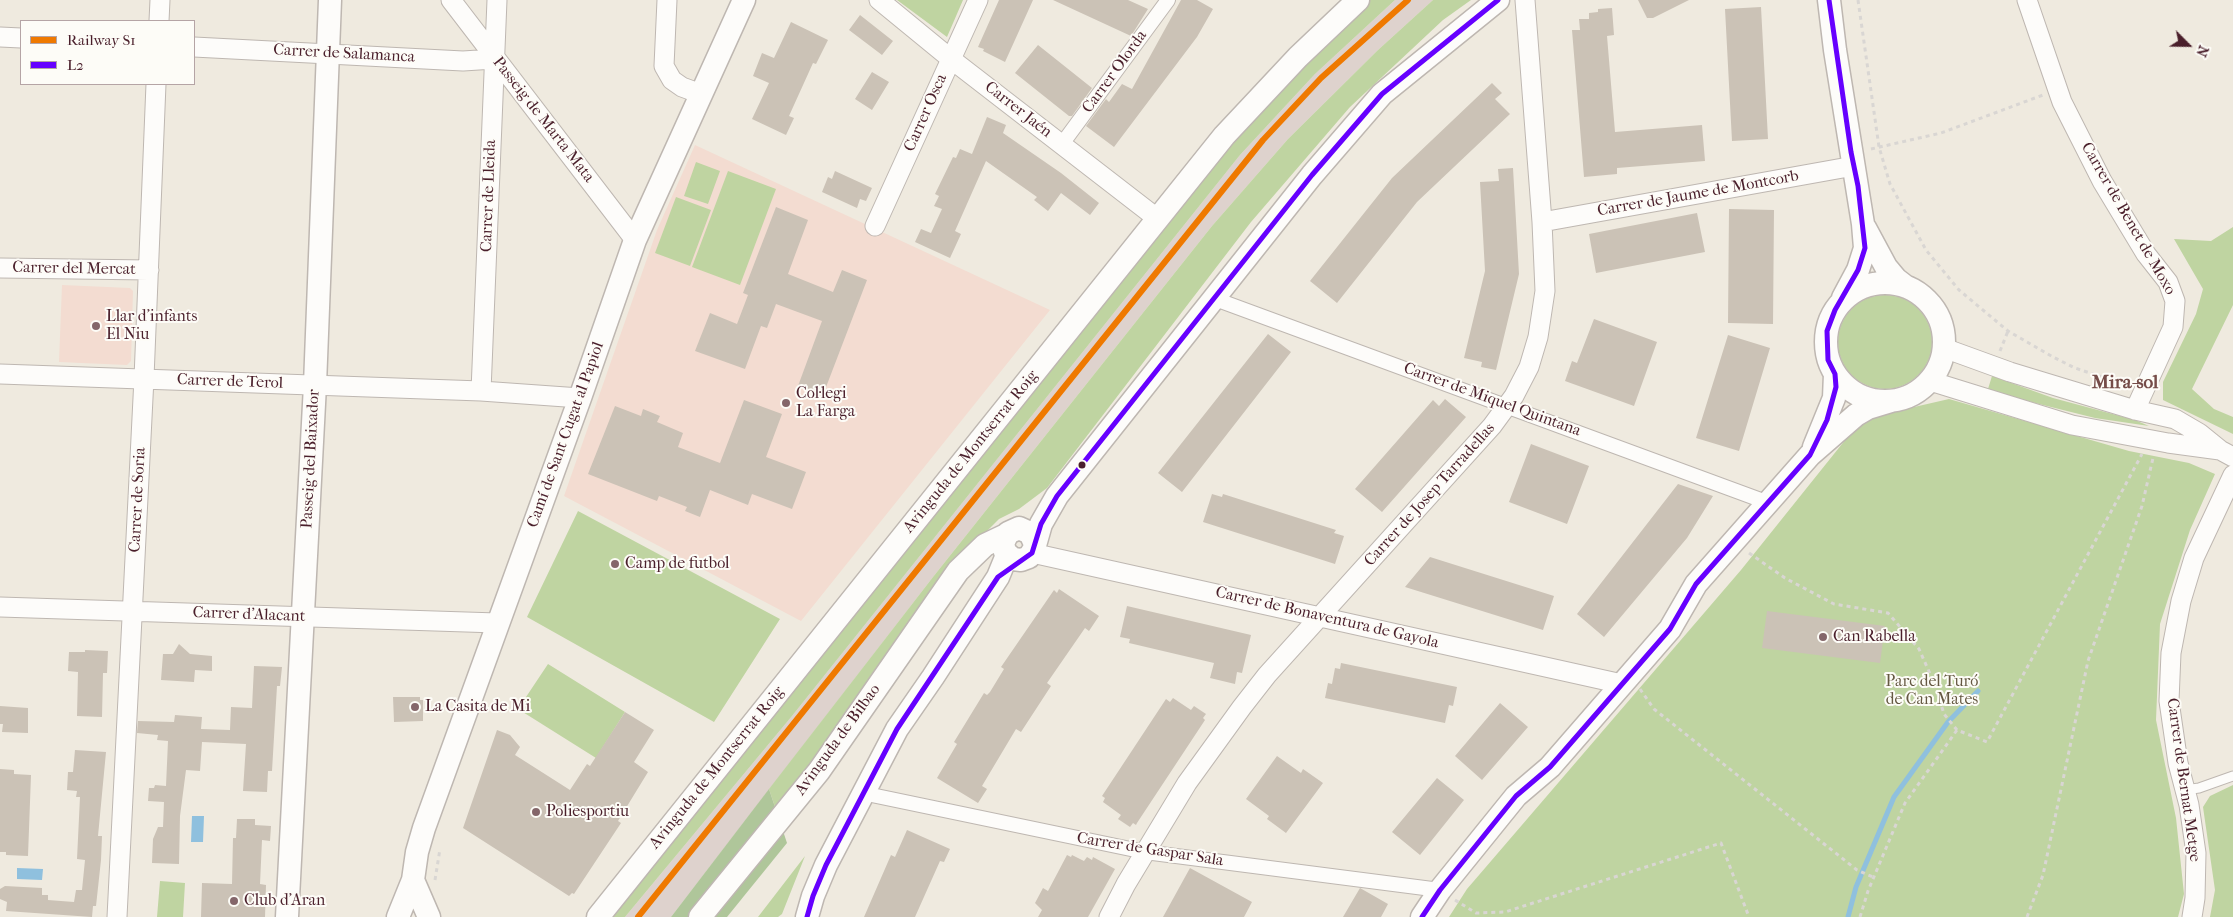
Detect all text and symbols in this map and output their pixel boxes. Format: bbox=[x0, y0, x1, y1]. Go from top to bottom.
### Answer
legend bbox=[20, 20, 195, 85]
north arrow bbox=[2163, 20, 2213, 70]
street label: Carrer Olorda bbox=[1079, 27, 1151, 117]
text: Railway S1 bbox=[67, 31, 135, 49]
street label: Carrer de Salamanca bbox=[273, 41, 415, 67]
text: N bbox=[2192, 43, 2212, 59]
street label: Passeig de Marta Mata bbox=[488, 53, 598, 187]
text: L2 bbox=[67, 56, 84, 74]
street label: Carrer Osca bbox=[900, 71, 952, 155]
street label: Carrer Jaén bbox=[981, 78, 1055, 142]
street label: Carrer de Lleida bbox=[477, 139, 501, 253]
street label: Carrer de Benet de Moxo bbox=[2076, 139, 2180, 299]
street label: Carrer de Jaume de Montcorb bbox=[1596, 167, 1800, 221]
street label: Carrer del Mercat bbox=[12, 258, 136, 280]
place label: Llar d'infants El Niu bbox=[106, 307, 197, 345]
marker: Llar d'infants El Niu bbox=[90, 320, 102, 332]
street label: Camí de Sant Cugat al Papiol bbox=[523, 339, 609, 531]
street label: Carrer de Miquel Quintana bbox=[1401, 359, 1583, 441]
street label: Avinguda de Montserrat Roig bbox=[900, 367, 1042, 537]
street label: Carrer de Terol bbox=[177, 371, 283, 393]
district label: Mira-sol bbox=[2092, 372, 2158, 394]
place label: Col·legi La Farga bbox=[796, 384, 855, 422]
street label: Passeig del Baixador bbox=[298, 389, 324, 529]
marker: Col·legi La Farga bbox=[780, 397, 792, 409]
street label: Carrer de Josep Tarradellas bbox=[1361, 419, 1499, 571]
street label: Carrer de Soria bbox=[126, 447, 150, 553]
unlabelled marker bbox=[1077, 460, 1087, 470]
place label: Camp de futbol bbox=[625, 554, 730, 574]
marker: Camp de futbol bbox=[609, 558, 621, 570]
street label: Carrer de Bonaventura de Gayola bbox=[1214, 583, 1440, 653]
street label: Carrer d'Alacant bbox=[192, 603, 306, 627]
place label: Can Rabella bbox=[1833, 627, 1916, 647]
marker: Can Rabella bbox=[1817, 631, 1829, 643]
park label: Parc del Turó de Can Mates bbox=[1886, 672, 1978, 710]
street label: Avinguda de Bilbao bbox=[791, 681, 885, 799]
street label: Avinguda de Montserrat Roig bbox=[646, 683, 788, 853]
place label: La Casita de Mi bbox=[425, 697, 530, 717]
street label: Carrer de Bernat Metge bbox=[2162, 697, 2204, 863]
marker: La Casita de Mi bbox=[409, 701, 421, 713]
place label: Poliesportiu bbox=[546, 802, 629, 822]
marker: Poliesportiu bbox=[530, 806, 542, 818]
street label: Carrer de Gaspar Sala bbox=[1075, 829, 1225, 871]
place label: Club d'Aran bbox=[244, 891, 325, 911]
marker: Club d'Aran bbox=[228, 895, 240, 907]

